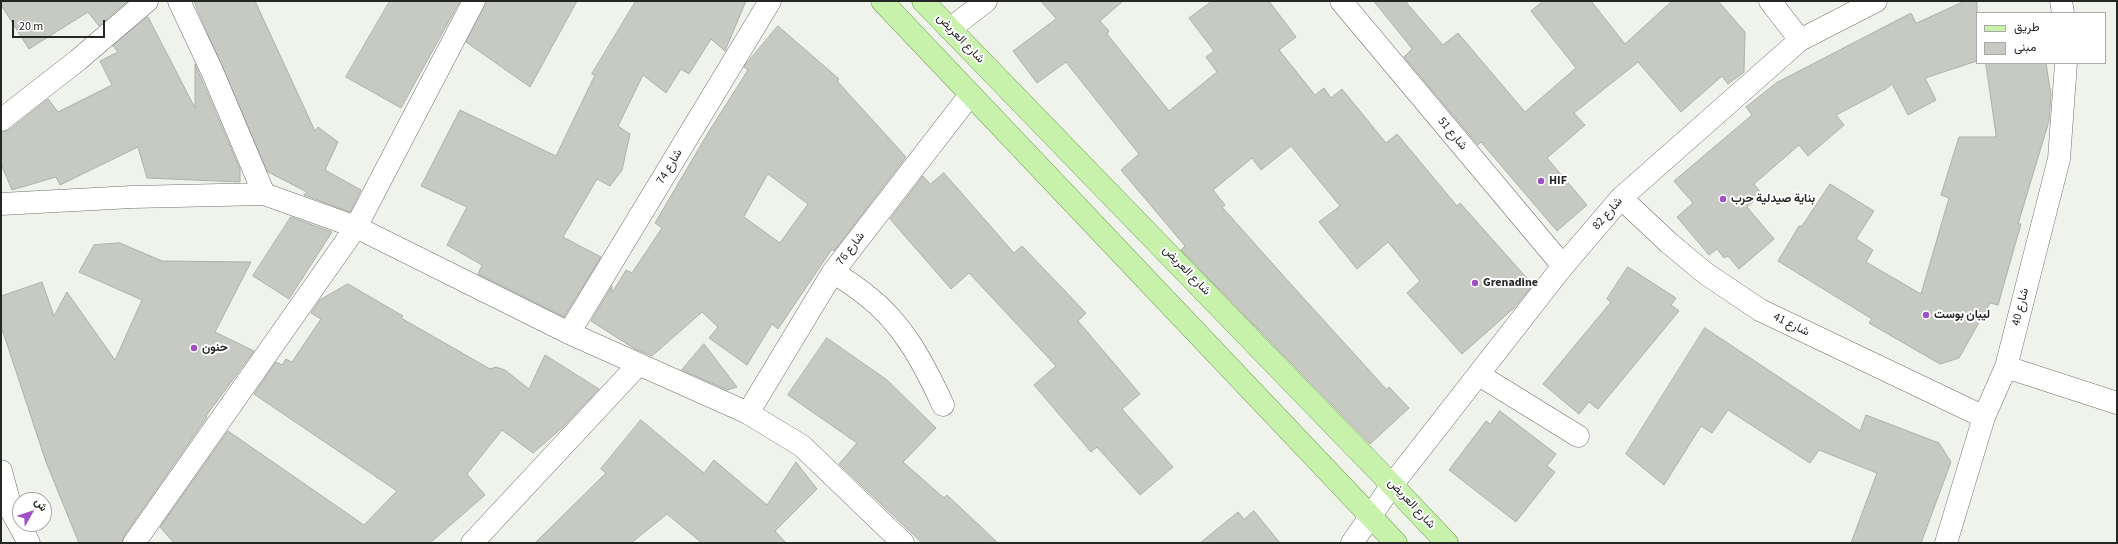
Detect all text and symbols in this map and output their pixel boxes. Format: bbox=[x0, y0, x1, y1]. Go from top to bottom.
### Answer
street label: شارع العريض bbox=[933, 11, 987, 67]
scale bar bbox=[14, 12, 107, 38]
legend bbox=[1976, 12, 2106, 64]
text: 20 m bbox=[19, 18, 43, 35]
text: طريق bbox=[2014, 19, 2039, 36]
text: مبنى bbox=[2014, 39, 2036, 56]
street label: شارع 51 bbox=[1434, 115, 1470, 153]
street label: شارع 74 bbox=[654, 147, 686, 187]
place label: HIF bbox=[1549, 174, 1567, 188]
marker: HIF bbox=[1536, 176, 1546, 186]
place label: بناية صيدلية حرب bbox=[1731, 192, 1815, 206]
marker: بناية صيدلية حرب bbox=[1718, 194, 1728, 204]
street label: شارع 82 bbox=[1590, 195, 1626, 233]
street label: شارع 76 bbox=[833, 229, 869, 269]
street label: شارع العريض bbox=[1159, 243, 1213, 299]
place label: Grenadine bbox=[1483, 276, 1538, 290]
marker: Grenadine bbox=[1470, 278, 1480, 288]
street label: شارع 40 bbox=[2009, 287, 2033, 327]
place label: ليبان بوست bbox=[1934, 308, 1990, 322]
street label: شارع 41 bbox=[1771, 310, 1811, 340]
marker: ليبان بوست bbox=[1921, 310, 1931, 320]
place label: حنون bbox=[202, 341, 228, 355]
marker: حنون bbox=[189, 343, 199, 353]
street label: شارع العريض bbox=[1384, 476, 1438, 532]
north arrow bbox=[12, 492, 52, 532]
text: ش bbox=[31, 495, 51, 515]

